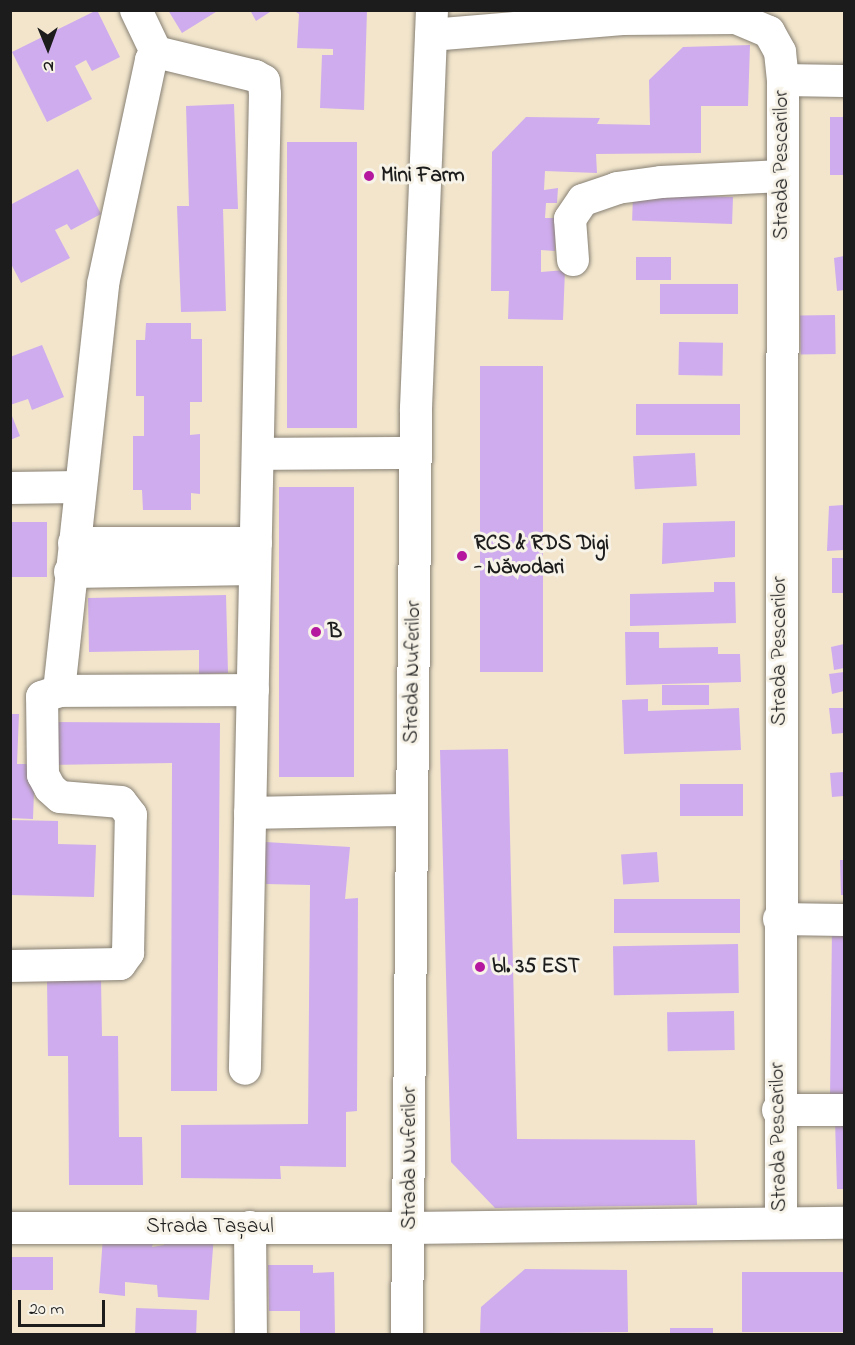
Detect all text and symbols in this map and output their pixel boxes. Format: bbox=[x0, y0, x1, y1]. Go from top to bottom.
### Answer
north arrow bbox=[18, 18, 78, 78]
text: N bbox=[43, 54, 54, 78]
street label: Strada Pescarilor bbox=[769, 90, 795, 240]
place label: Mini Farm bbox=[381, 163, 465, 189]
marker: Mini Farm bbox=[362, 169, 376, 183]
place label: RCS & RDS Digi - Năvodari bbox=[474, 531, 609, 581]
marker: RCS & RDS Digi - Năvodari bbox=[455, 549, 469, 563]
street label: Strada Pescarilor bbox=[767, 576, 793, 726]
street label: Strada Nuferilor bbox=[399, 600, 427, 744]
place label: B bbox=[328, 619, 342, 645]
marker: B bbox=[309, 625, 323, 639]
place label: bl. 35 EST bbox=[492, 954, 580, 980]
marker: bl. 35 EST bbox=[473, 960, 487, 974]
street label: Strada Pescarilor bbox=[765, 1062, 793, 1212]
street label: Strada Nuferilor bbox=[397, 1086, 423, 1230]
street label: Strada Tașaul bbox=[146, 1214, 274, 1240]
scale bar bbox=[21, 1288, 108, 1326]
text: 20 m bbox=[29, 1297, 64, 1323]

